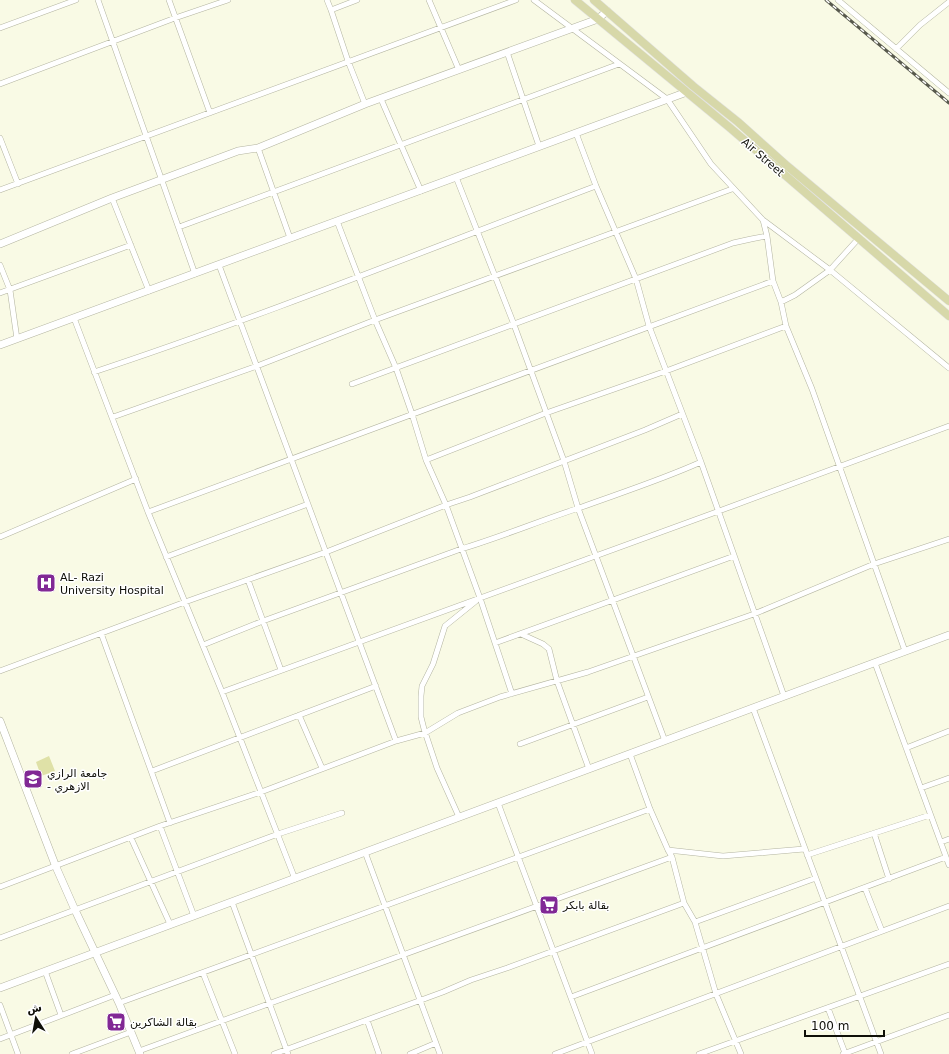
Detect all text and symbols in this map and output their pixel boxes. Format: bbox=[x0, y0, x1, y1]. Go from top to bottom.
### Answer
street label: Air Street bbox=[739, 135, 787, 180]
place label: AL- Razi University Hospital bbox=[60, 571, 164, 597]
hospital icon: AL- Razi University Hospital bbox=[35, 572, 57, 594]
place label: جامعة الرازي - الازهري bbox=[47, 767, 107, 793]
school or university icon: جامعة الرازي - الازهري bbox=[22, 768, 44, 790]
supermarket icon: بقالة بابكر bbox=[538, 894, 560, 916]
place label: بقالة بابكر bbox=[562, 899, 609, 912]
north arrow bbox=[16, 998, 56, 1038]
text: ش bbox=[25, 1001, 43, 1017]
supermarket icon: بقالة الشاكرين bbox=[105, 1011, 127, 1033]
scale bar bbox=[805, 1012, 884, 1038]
place label: بقالة الشاكرين bbox=[130, 1016, 197, 1029]
text: 100 m bbox=[811, 1019, 849, 1033]

